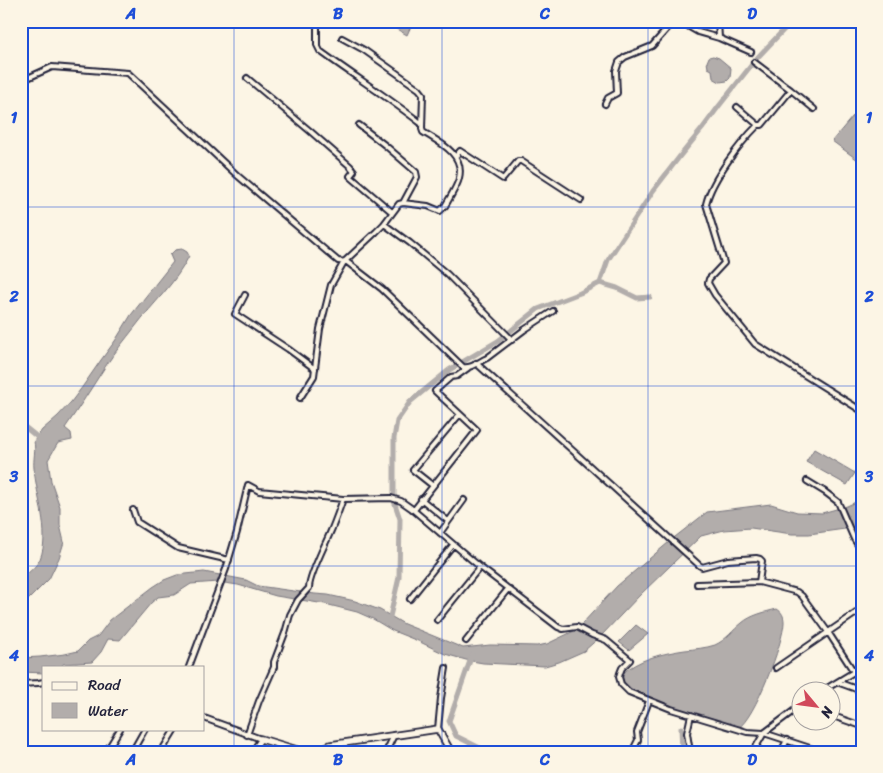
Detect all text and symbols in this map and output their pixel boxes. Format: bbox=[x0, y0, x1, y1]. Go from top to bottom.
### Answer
text: A bbox=[125, 0, 136, 28]
text: B bbox=[333, 0, 344, 28]
text: C bbox=[539, 0, 551, 28]
text: D bbox=[747, 0, 757, 28]
text: 1 bbox=[11, 103, 18, 132]
text: 1 bbox=[866, 103, 873, 132]
text: 2 bbox=[8, 282, 19, 311]
text: 2 bbox=[863, 282, 874, 311]
text: 3 bbox=[9, 462, 19, 491]
text: 3 bbox=[864, 462, 874, 491]
text: 4 bbox=[8, 641, 19, 670]
text: 4 bbox=[863, 641, 874, 670]
legend bbox=[42, 666, 205, 730]
text: Road bbox=[88, 672, 121, 698]
north arrow bbox=[790, 680, 840, 730]
text: Water bbox=[88, 698, 128, 724]
text: N bbox=[814, 701, 841, 723]
text: A bbox=[125, 745, 136, 773]
text: B bbox=[333, 745, 344, 773]
text: C bbox=[539, 745, 551, 773]
text: D bbox=[747, 745, 757, 773]

